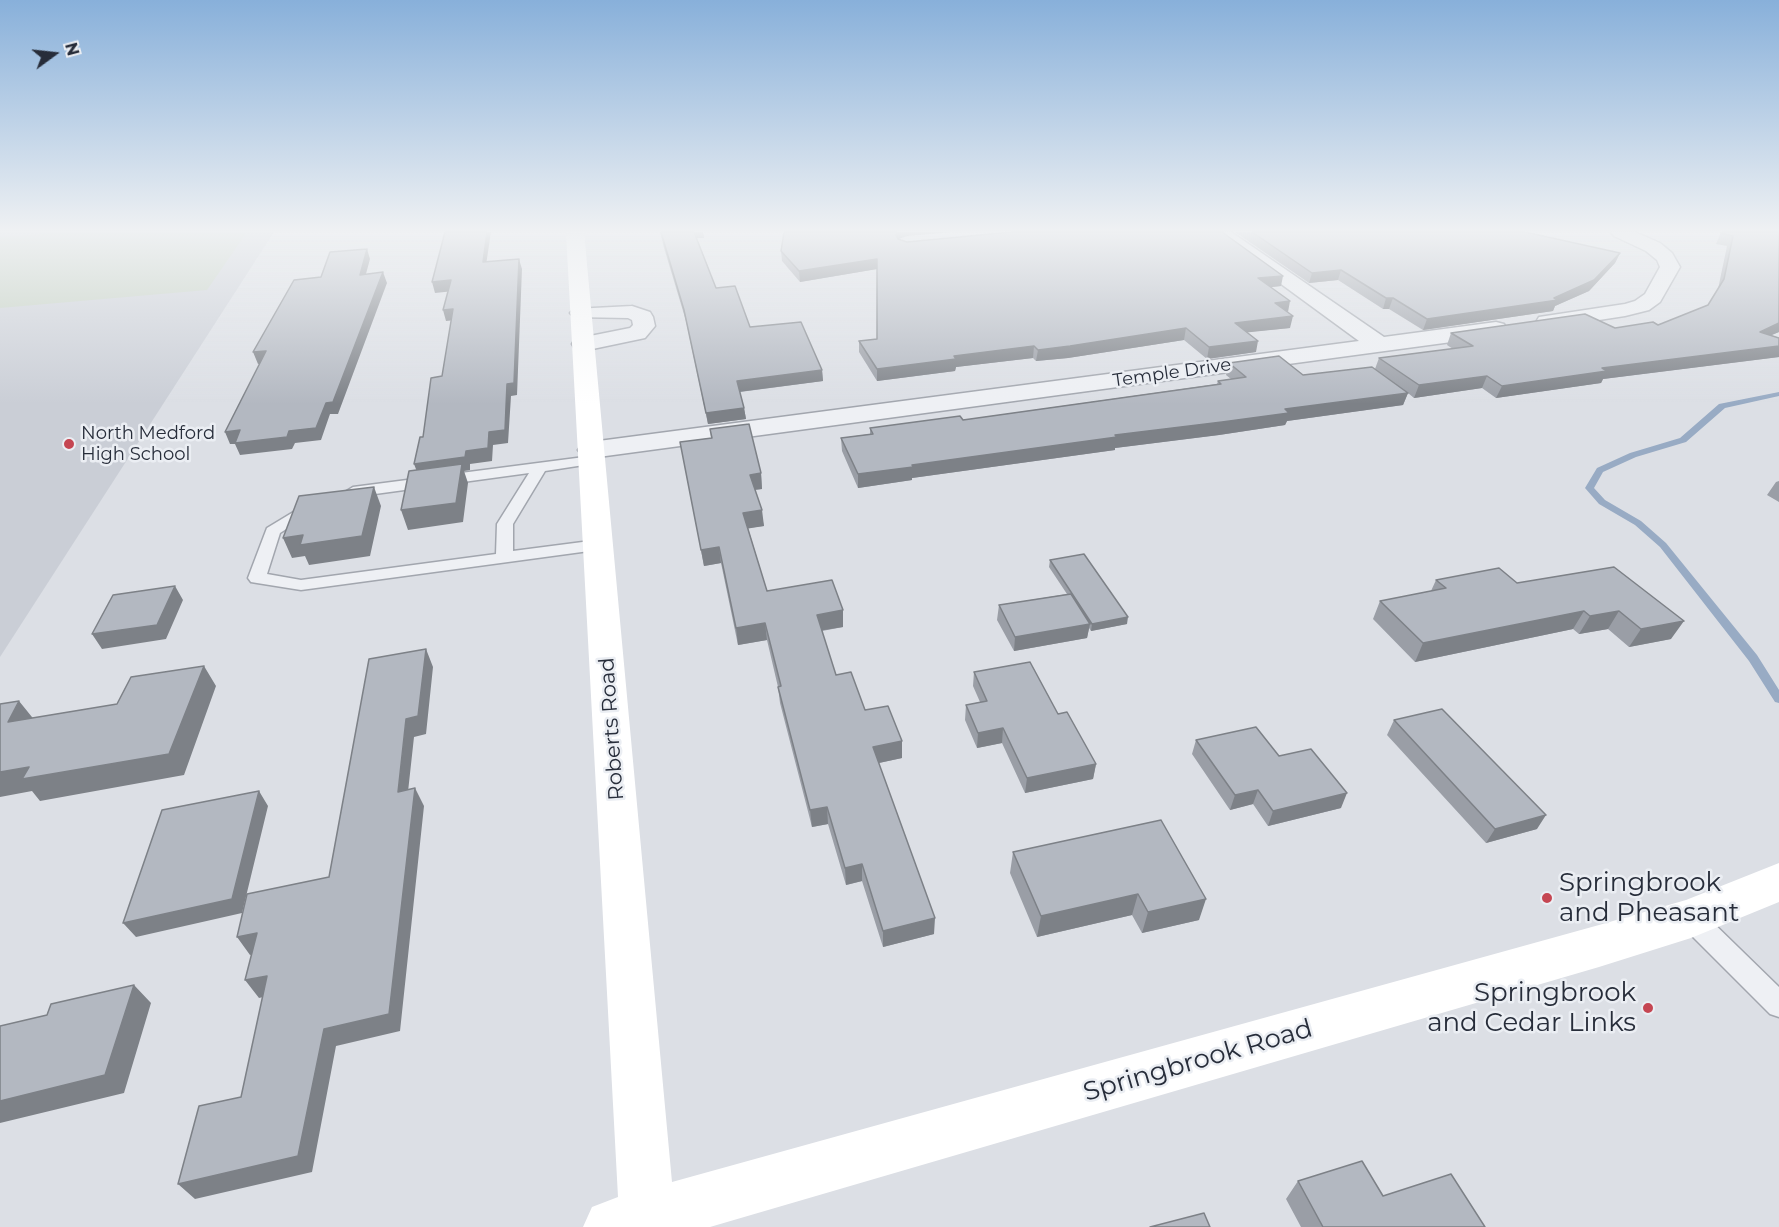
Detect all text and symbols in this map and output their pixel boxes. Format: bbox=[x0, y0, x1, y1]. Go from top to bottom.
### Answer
north arrow bbox=[24, 24, 84, 84]
text: N bbox=[61, 41, 83, 58]
street label: Temple Drive bbox=[1112, 354, 1232, 392]
place label: North Medford High School bbox=[81, 423, 215, 466]
marker: North Medford High School bbox=[62, 437, 76, 451]
street label: Roberts Road bbox=[594, 657, 630, 801]
place label: Springbrook and Pheasant bbox=[1559, 867, 1739, 928]
marker: Springbrook and Pheasant bbox=[1540, 891, 1554, 905]
place label: Springbrook and Cedar Links bbox=[1427, 977, 1636, 1038]
marker: Springbrook and Cedar Links bbox=[1641, 1001, 1655, 1015]
street label: Springbrook Road bbox=[1080, 1013, 1316, 1109]

